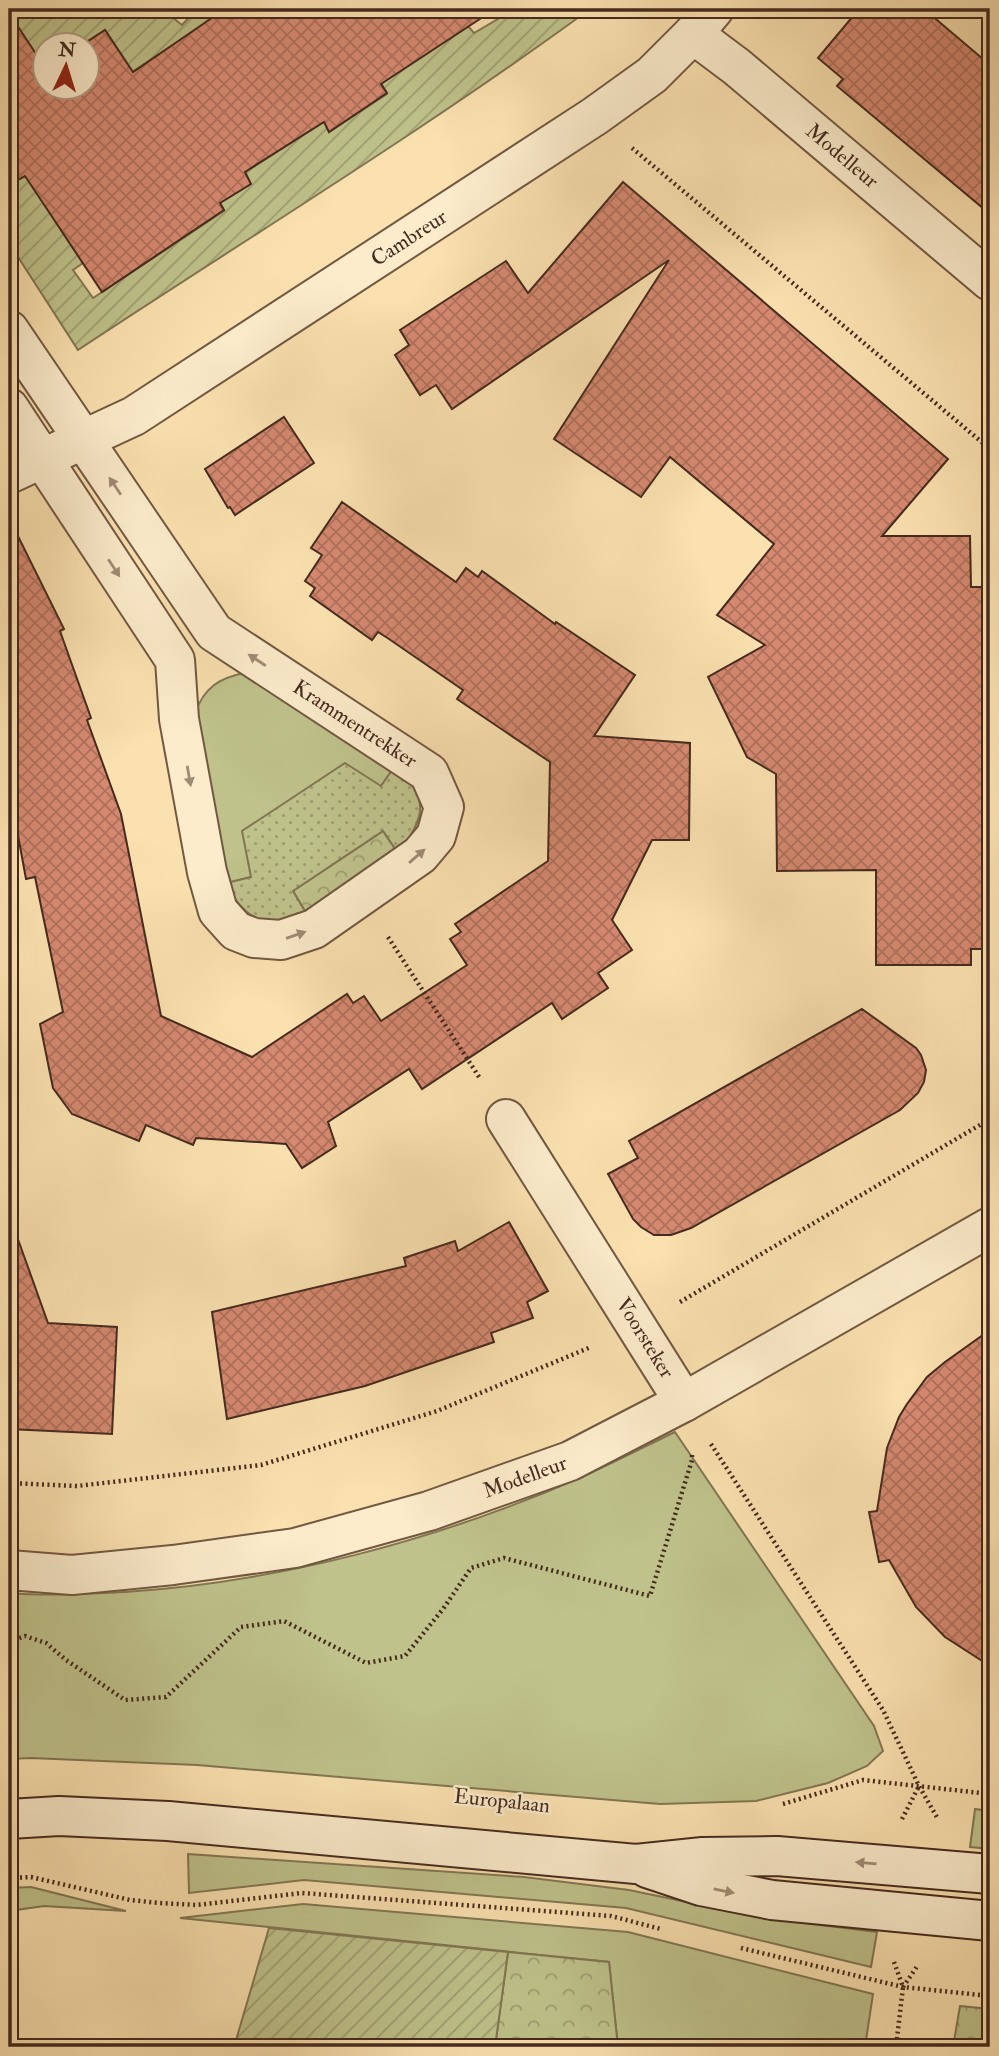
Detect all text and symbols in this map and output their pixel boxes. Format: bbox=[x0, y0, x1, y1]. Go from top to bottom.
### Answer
north arrow bbox=[32, 32, 102, 102]
text: N bbox=[57, 37, 77, 63]
street label: Modelleur bbox=[800, 118, 884, 195]
street label: Cambreur bbox=[366, 203, 452, 273]
one-way arrow bbox=[109, 477, 122, 496]
one-way arrow bbox=[107, 558, 120, 577]
one-way arrow bbox=[248, 653, 266, 667]
street label: Krammentrekker bbox=[288, 674, 422, 774]
one-way arrow bbox=[184, 765, 195, 787]
one-way arrow bbox=[408, 849, 425, 864]
one-way arrow bbox=[285, 929, 306, 940]
street label: Voorsteker bbox=[610, 1293, 680, 1384]
street label: Modelleur bbox=[479, 1449, 571, 1505]
street label: Europalaan bbox=[453, 1783, 552, 1819]
one-way arrow bbox=[855, 1857, 877, 1868]
one-way arrow bbox=[713, 1886, 735, 1897]

